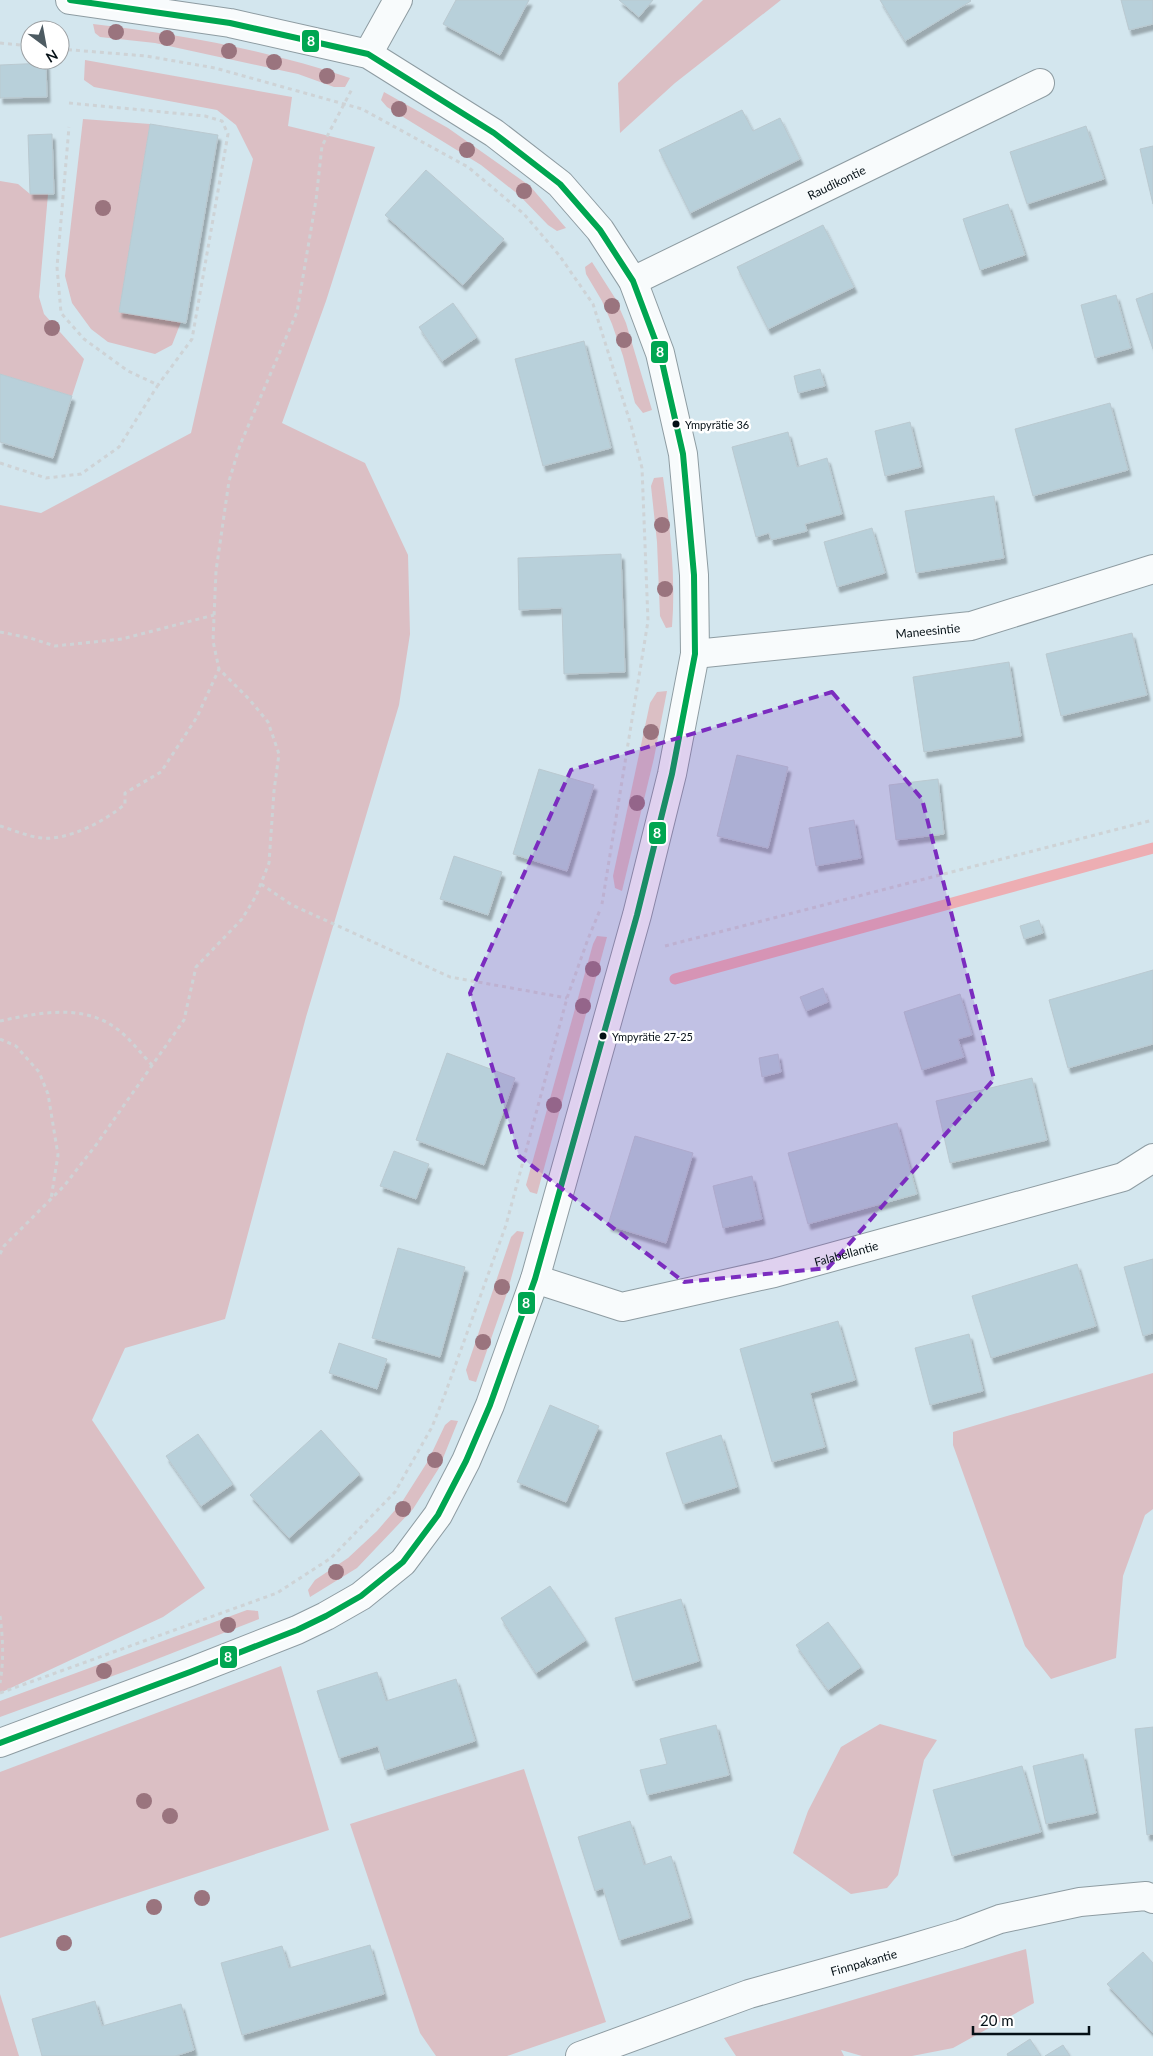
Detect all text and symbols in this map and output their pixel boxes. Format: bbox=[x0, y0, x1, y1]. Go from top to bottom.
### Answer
north arrow bbox=[20, 20, 70, 70]
line badge: 8 bbox=[301, 29, 320, 53]
text: 8 bbox=[307, 32, 315, 49]
text: N bbox=[43, 46, 61, 67]
street label: Raudikontie bbox=[805, 162, 868, 203]
line badge: 8 bbox=[650, 340, 669, 364]
text: 8 bbox=[656, 343, 664, 360]
place label: Ympyrätie 36 bbox=[685, 418, 749, 431]
marker: Ympyrätie 36 bbox=[671, 419, 681, 429]
street label: Maneesintie bbox=[895, 620, 961, 641]
line badge: 8 bbox=[648, 821, 667, 845]
text: 8 bbox=[653, 824, 661, 841]
place label: Ympyrätie 27-25 bbox=[612, 1030, 693, 1043]
marker: Ympyrätie 27-25 bbox=[598, 1031, 608, 1041]
street label: Falabellantie bbox=[812, 1237, 880, 1269]
line badge: 8 bbox=[517, 1291, 536, 1315]
text: 8 bbox=[522, 1294, 530, 1311]
line badge: 8 bbox=[219, 1645, 238, 1669]
text: 8 bbox=[224, 1648, 232, 1665]
street label: Finnpakantie bbox=[829, 1946, 898, 1978]
scale bar bbox=[973, 2004, 1089, 2036]
text: 20 m bbox=[980, 2011, 1014, 2029]

